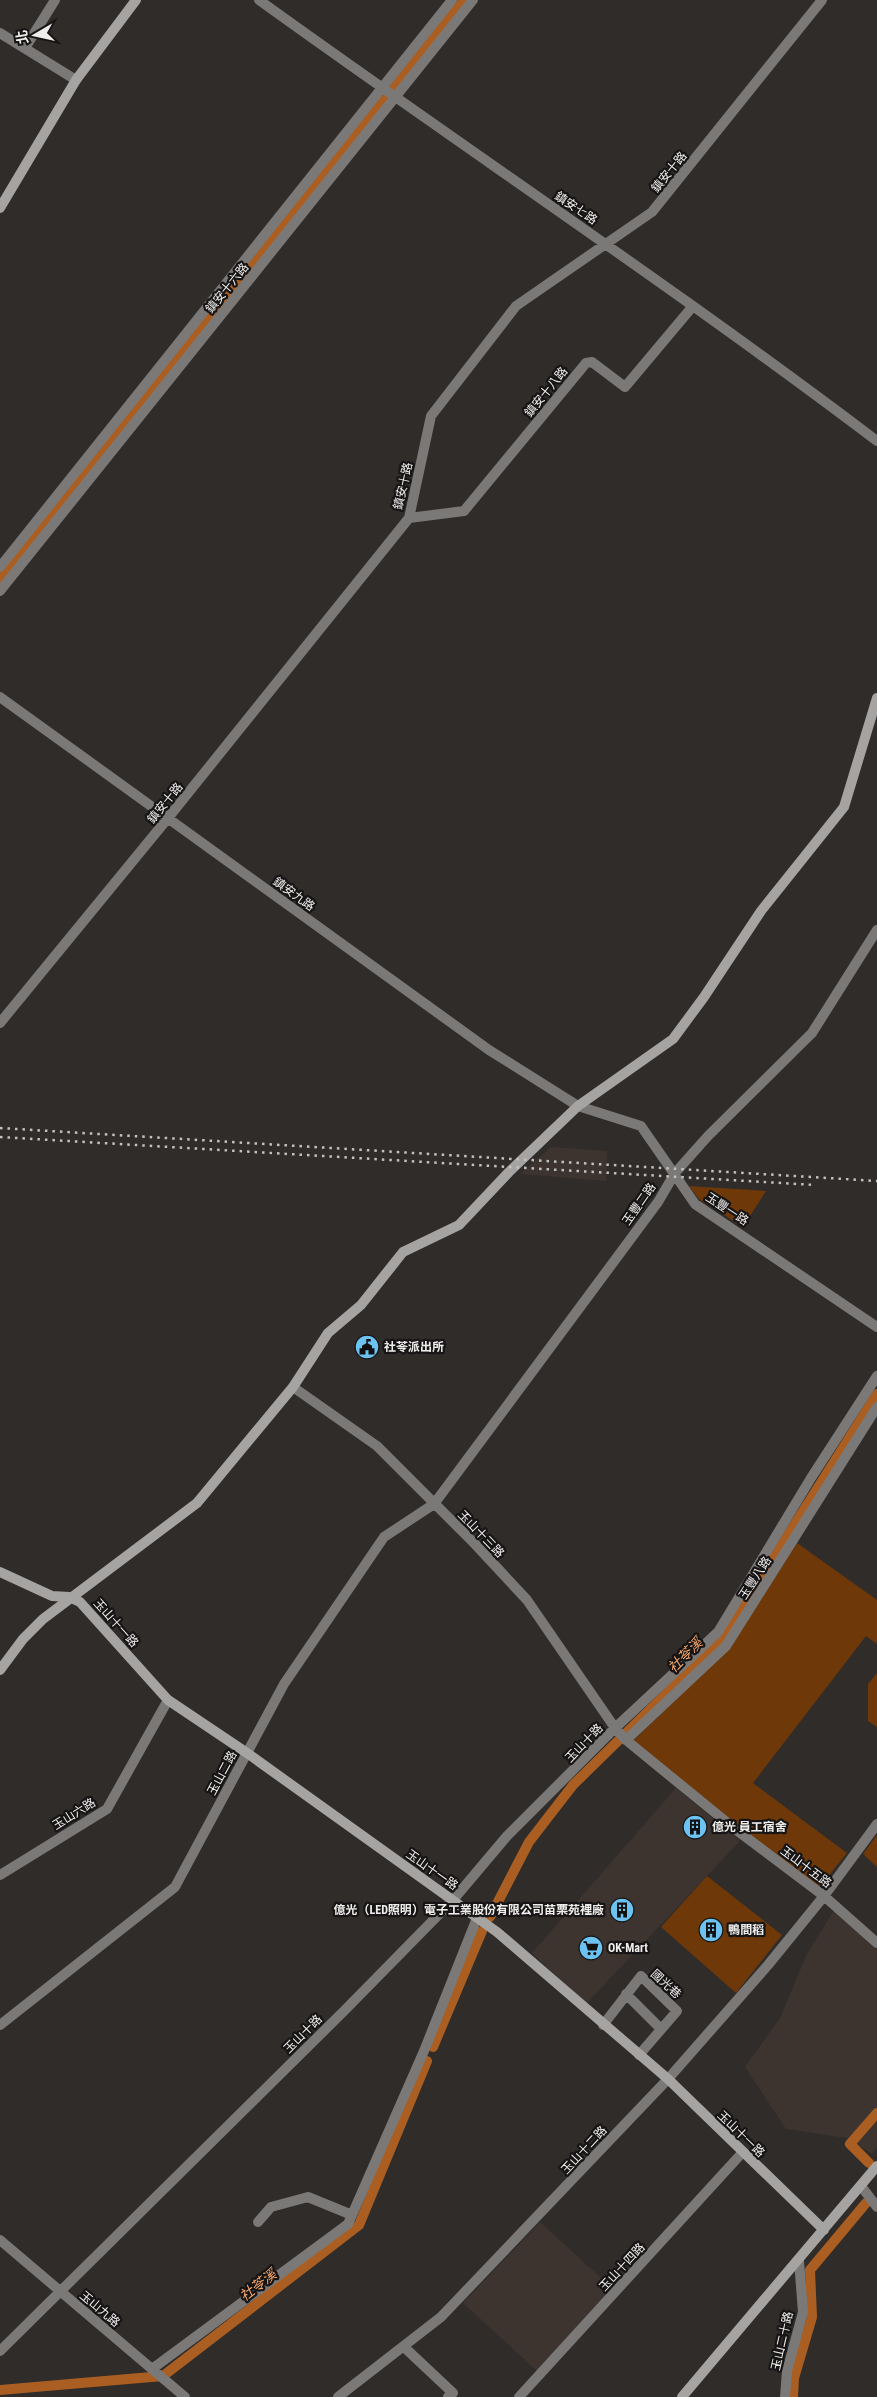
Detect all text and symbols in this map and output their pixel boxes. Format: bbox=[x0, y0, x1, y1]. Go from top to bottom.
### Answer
north arrow bbox=[10, 10, 60, 60]
text: 北 bbox=[13, 29, 31, 45]
street label: 鎮安十路 bbox=[648, 149, 690, 195]
street label: 鎮安七路 bbox=[552, 189, 600, 227]
street label: 鎮安十六路 bbox=[203, 260, 251, 316]
street label: 鎮安十八路 bbox=[522, 364, 570, 420]
street label: 鎮安十路 bbox=[391, 461, 415, 511]
street label: 鎮安十路 bbox=[144, 780, 186, 826]
street label: 鎮安九路 bbox=[270, 874, 318, 914]
street label: 玉豐二路 bbox=[619, 1180, 659, 1228]
street label: 玉豐一路 bbox=[703, 1190, 751, 1228]
public building icon: 社苓派出所 bbox=[354, 1334, 380, 1360]
place label: 社苓派出所 bbox=[384, 1340, 444, 1354]
street label: 玉山十三路 bbox=[455, 1508, 507, 1560]
street label: 玉豐八路 bbox=[736, 1554, 774, 1602]
street label: 玉山十一路 bbox=[91, 1596, 141, 1650]
water label: 社苓溪 bbox=[664, 1633, 707, 1676]
street label: 玉山十路 bbox=[562, 1721, 606, 1765]
street label: 玉山二路 bbox=[205, 1749, 239, 1797]
street label: 玉山六路 bbox=[50, 1795, 98, 1833]
building icon: 億光 員工宿舍 bbox=[682, 1814, 708, 1840]
place label: 億光 員工宿舍 bbox=[712, 1820, 787, 1834]
street label: 玉山十五路 bbox=[778, 1843, 834, 1891]
street label: 玉山十一路 bbox=[403, 1847, 461, 1893]
building icon: 億光（LED照明）電子工業股份有限公司苗栗苑裡廠 bbox=[609, 1897, 635, 1923]
place label: 億光（LED照明）電子工業股份有限公司苗栗苑裡廠 bbox=[334, 1903, 604, 1917]
building icon: 鴨間稻 bbox=[698, 1917, 724, 1943]
place label: 鴨間稻 bbox=[728, 1923, 764, 1937]
supermarket icon: OK-Mart bbox=[578, 1935, 604, 1961]
place label: OK-Mart bbox=[608, 1941, 648, 1955]
street label: 國光巷 bbox=[648, 1967, 684, 2001]
street label: 玉山十路 bbox=[281, 2012, 325, 2056]
street label: 玉山十一路 bbox=[715, 2108, 767, 2160]
street label: 玉山十二路 bbox=[558, 2123, 610, 2177]
street label: 玉山十四路 bbox=[596, 2240, 648, 2294]
water label: 社苓溪 bbox=[237, 2265, 281, 2304]
street label: 玉山九路 bbox=[77, 2288, 123, 2330]
street label: 玉山二十路 bbox=[768, 2310, 796, 2372]

